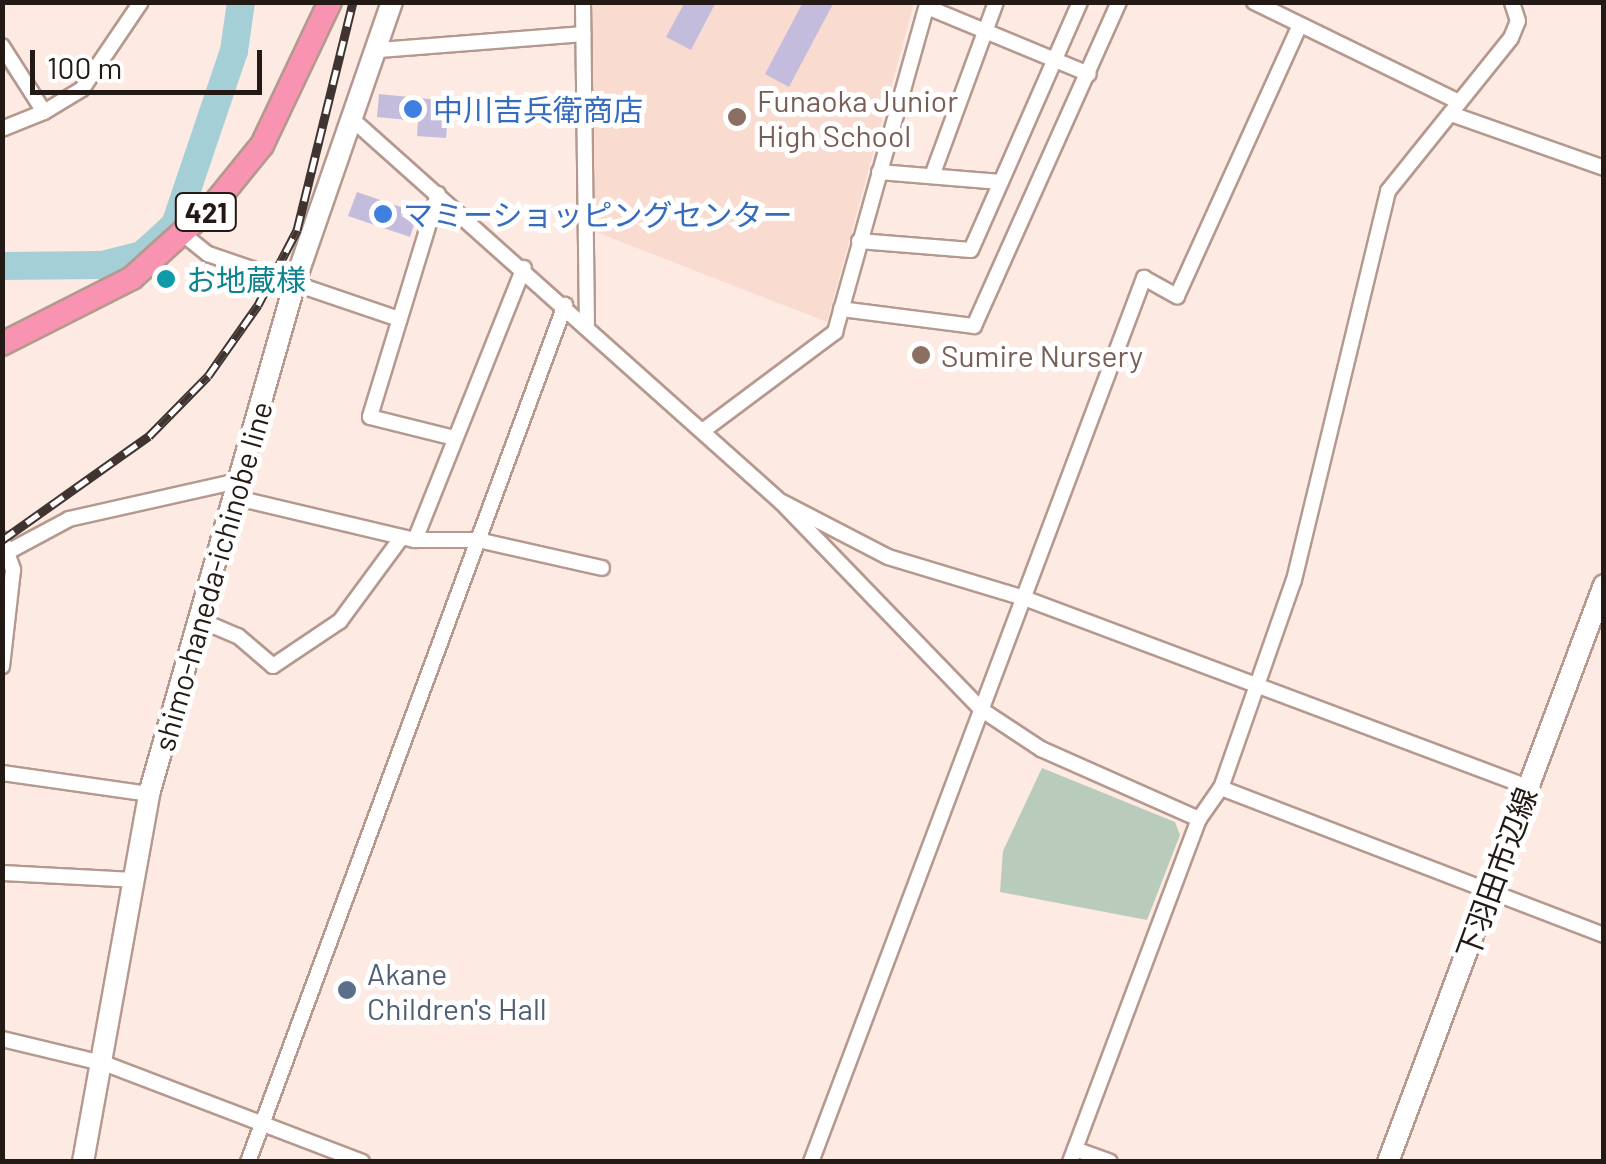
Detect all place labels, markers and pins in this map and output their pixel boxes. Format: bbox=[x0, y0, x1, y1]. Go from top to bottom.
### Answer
place label: Funaoka Junior High School bbox=[757, 82, 958, 152]
place label: 中川吉兵衛商店 bbox=[433, 91, 643, 127]
marker: 中川吉兵衛商店 bbox=[402, 98, 424, 120]
marker: Funaoka Junior High School bbox=[726, 106, 748, 128]
place label: マミーショッピングセンター bbox=[403, 196, 793, 232]
marker: マミーショッピングセンター bbox=[372, 203, 394, 225]
place label: お地蔵様 bbox=[186, 261, 306, 297]
marker: お地蔵様 bbox=[155, 268, 177, 290]
place label: Sumire Nursery bbox=[941, 337, 1143, 373]
marker: Sumire Nursery bbox=[910, 344, 932, 366]
place label: Akane Children's Hall bbox=[367, 955, 547, 1026]
marker: Akane Children's Hall bbox=[336, 979, 358, 1001]

